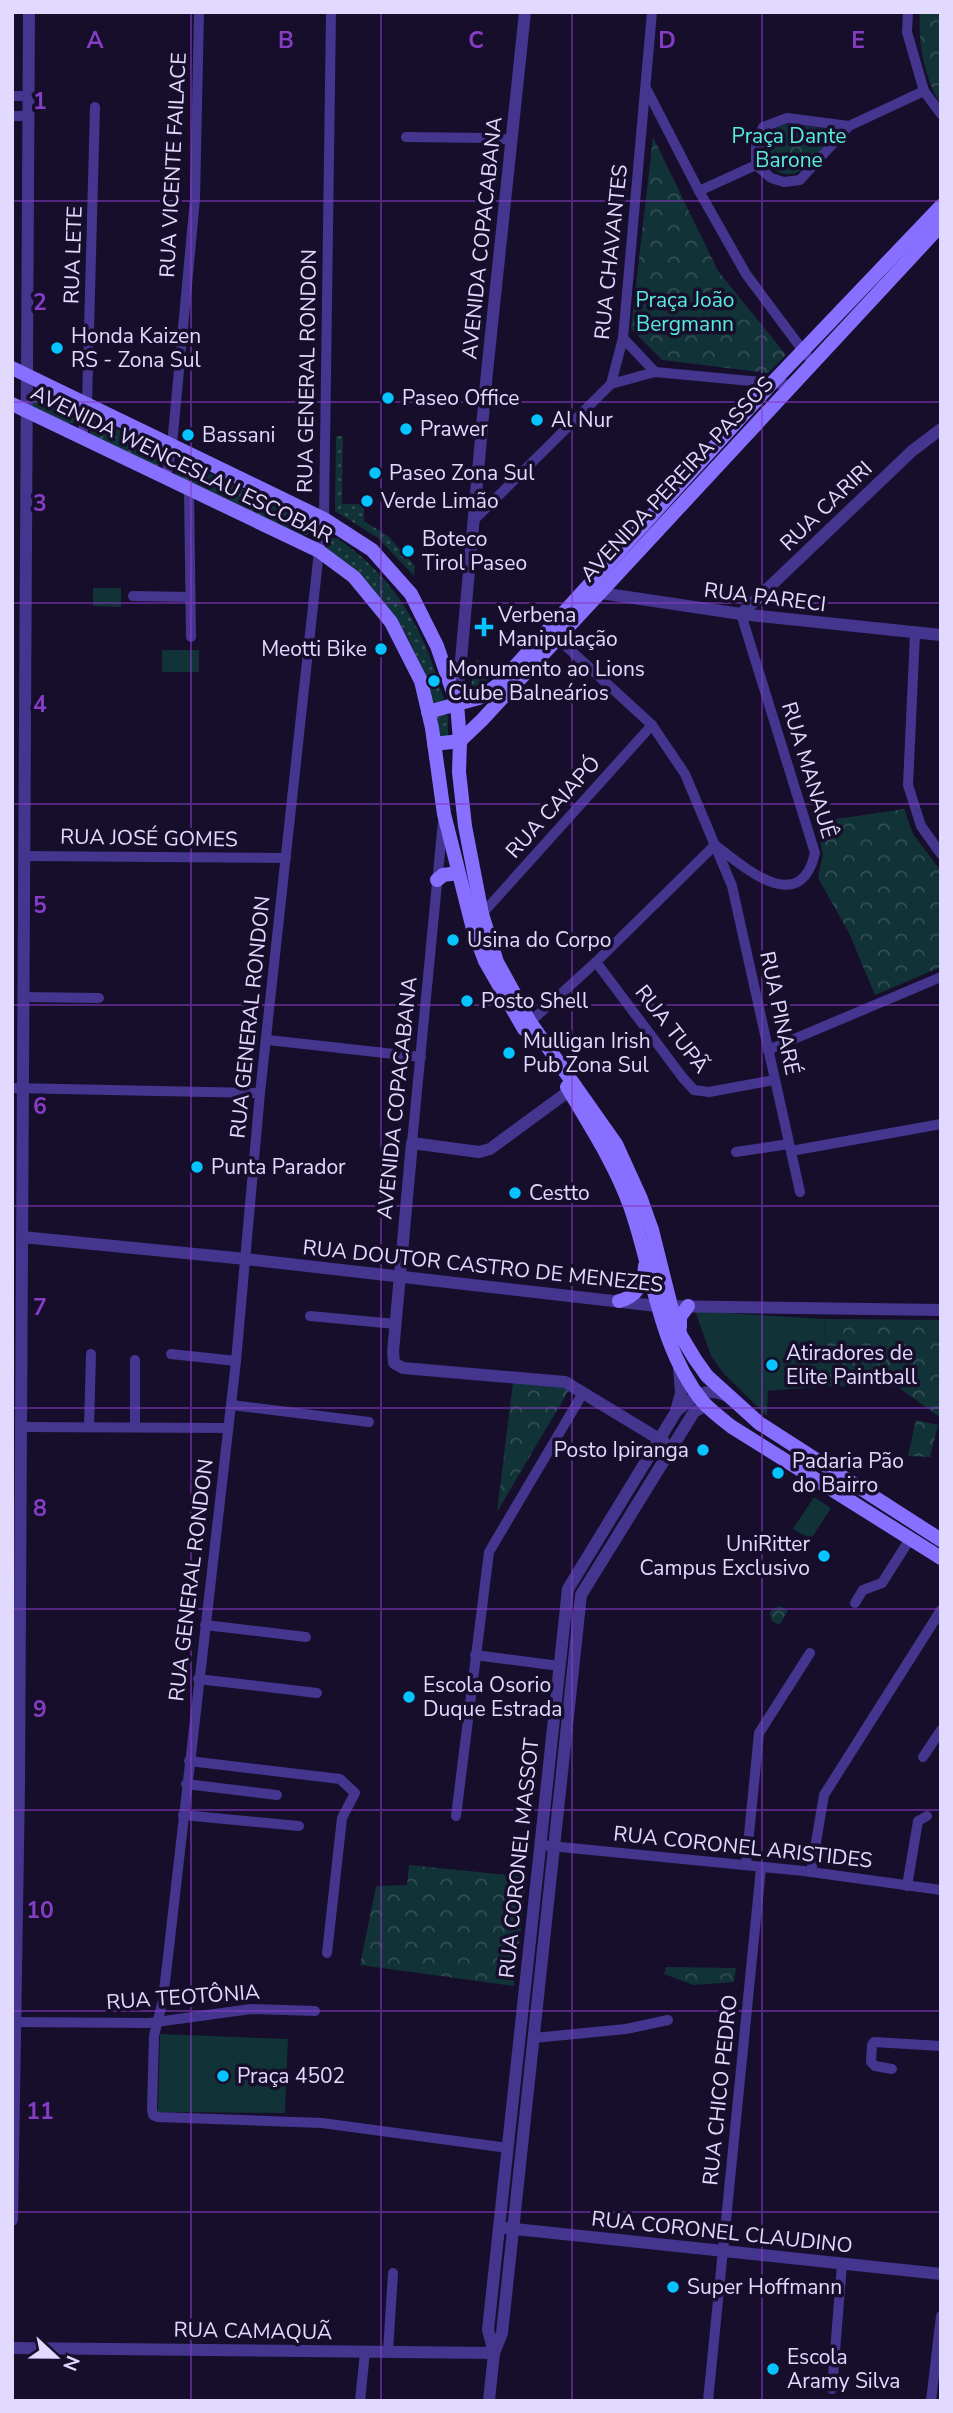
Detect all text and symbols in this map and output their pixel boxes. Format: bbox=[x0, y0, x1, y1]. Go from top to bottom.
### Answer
text: A bbox=[86, 25, 104, 56]
text: B bbox=[278, 25, 294, 56]
text: C bbox=[468, 25, 484, 56]
text: D bbox=[658, 25, 676, 56]
text: E bbox=[851, 25, 865, 56]
street label: RUA VICENTE FAILACE bbox=[153, 52, 193, 278]
text: 1 bbox=[33, 86, 47, 117]
street label: AVENIDA COPACABANA bbox=[455, 115, 509, 361]
park label: Praça Dante Barone bbox=[732, 122, 846, 174]
street label: RUA CHAVANTES bbox=[588, 163, 634, 341]
street label: RUA LETE bbox=[57, 205, 89, 305]
street label: RUA GENERAL RONDON bbox=[291, 249, 323, 493]
park label: Praça João Bergmann bbox=[635, 286, 735, 338]
text: 2 bbox=[33, 287, 47, 318]
place label: Honda Kaizen RS - Zona Sul bbox=[71, 322, 202, 374]
marker: Honda Kaizen RS - Zona Sul bbox=[49, 340, 65, 356]
street label: AVENIDA PEREIRA PASSOS bbox=[574, 370, 780, 588]
street label: AVENIDA WENCESLAU ESCOBAR bbox=[26, 378, 338, 550]
place label: Paseo Office bbox=[402, 384, 519, 412]
marker: Paseo Office bbox=[380, 390, 396, 406]
place label: Al Nur bbox=[551, 406, 613, 434]
marker: Al Nur bbox=[529, 412, 545, 428]
place label: Prawer bbox=[420, 415, 488, 443]
place label: Bassani bbox=[202, 421, 275, 449]
marker: Prawer bbox=[398, 421, 414, 437]
marker: Bassani bbox=[180, 427, 196, 443]
street label: RUA CARIRI bbox=[774, 455, 878, 557]
place label: Paseo Zona Sul bbox=[389, 459, 535, 487]
marker: Paseo Zona Sul bbox=[367, 465, 383, 481]
place label: Verde Limão bbox=[380, 487, 499, 515]
text: 3 bbox=[33, 488, 47, 519]
marker: Verde Limão bbox=[359, 493, 375, 509]
place label: Boteco Tirol Paseo bbox=[422, 525, 527, 577]
marker: Boteco Tirol Paseo bbox=[400, 543, 416, 559]
street label: RUA PARECI bbox=[702, 576, 828, 618]
place label: Verbena Manipulação bbox=[497, 601, 618, 653]
marker: Verbena Manipulação bbox=[476, 619, 492, 635]
place label: Meotti Bike bbox=[261, 635, 367, 663]
marker: Meotti Bike bbox=[373, 641, 389, 657]
place label: Monumento ao Lions Clube Balneários bbox=[448, 655, 645, 707]
marker: Monumento ao Lions Clube Balneários bbox=[426, 673, 442, 689]
text: 4 bbox=[33, 689, 47, 720]
street label: RUA MANAUÊ bbox=[775, 698, 843, 842]
street label: RUA CAIAPÓ bbox=[499, 750, 607, 864]
street label: RUA JOSÉ GOMES bbox=[60, 822, 238, 854]
text: 5 bbox=[33, 890, 47, 921]
street label: RUA GENERAL RONDON bbox=[223, 894, 277, 1140]
place label: Usina do Corpo bbox=[467, 926, 612, 954]
marker: Usina do Corpo bbox=[445, 932, 461, 948]
street label: RUA PINARÉ bbox=[753, 949, 807, 1077]
street label: AVENIDA COPACABANA bbox=[370, 975, 424, 1221]
street label: RUA TUPÃ bbox=[629, 979, 715, 1079]
place label: Posto Shell bbox=[481, 987, 589, 1015]
marker: Posto Shell bbox=[459, 993, 475, 1009]
place label: Mulligan Irish Pub Zona Sul bbox=[523, 1027, 651, 1079]
marker: Mulligan Irish Pub Zona Sul bbox=[501, 1045, 517, 1061]
text: 6 bbox=[33, 1091, 47, 1122]
place label: Punta Parador bbox=[211, 1153, 346, 1181]
marker: Punta Parador bbox=[189, 1159, 205, 1175]
place label: Cestto bbox=[529, 1179, 590, 1207]
marker: Cestto bbox=[507, 1185, 523, 1201]
street label: RUA DOUTOR CASTRO DE MENEZES bbox=[301, 1233, 665, 1299]
text: 7 bbox=[33, 1292, 47, 1323]
place label: Atiradores de Elite Paintball bbox=[786, 1339, 918, 1391]
marker: Atiradores de Elite Paintball bbox=[764, 1357, 780, 1373]
place label: Posto Ipiranga bbox=[554, 1436, 689, 1464]
marker: Posto Ipiranga bbox=[695, 1442, 711, 1458]
place label: Padaria Pão do Bairro bbox=[792, 1447, 904, 1499]
street label: RUA GENERAL RONDON bbox=[162, 1457, 220, 1703]
marker: Padaria Pão do Bairro bbox=[770, 1465, 786, 1481]
text: 8 bbox=[33, 1493, 47, 1524]
place label: UniRitter Campus Exclusivo bbox=[640, 1530, 810, 1582]
marker: UniRitter Campus Exclusivo bbox=[816, 1548, 832, 1564]
place label: Escola Osorio Duque Estrada bbox=[423, 1671, 562, 1723]
marker: Escola Osorio Duque Estrada bbox=[401, 1689, 417, 1705]
text: 9 bbox=[33, 1694, 47, 1725]
street label: RUA CORONEL MASSOT bbox=[492, 1736, 546, 1979]
street label: RUA CORONEL ARISTIDES bbox=[612, 1819, 874, 1875]
text: 10 bbox=[26, 1895, 54, 1926]
street label: RUA TEOTÔNIA bbox=[105, 1978, 261, 2016]
street label: RUA CHICO PEDRO bbox=[696, 1993, 744, 2187]
place label: Praça 4502 bbox=[237, 2062, 345, 2090]
marker: Praça 4502 bbox=[215, 2068, 231, 2084]
text: 11 bbox=[26, 2096, 54, 2127]
street label: RUA CORONEL CLAUDINO bbox=[590, 2204, 854, 2260]
place label: Super Hoffmann bbox=[687, 2273, 842, 2301]
marker: Super Hoffmann bbox=[665, 2279, 681, 2295]
street label: RUA CAMAQUÃ bbox=[173, 2316, 333, 2346]
north arrow bbox=[21, 2322, 91, 2392]
place label: Escola Aramy Silva bbox=[787, 2343, 900, 2395]
text: N bbox=[56, 2352, 86, 2374]
marker: Escola Aramy Silva bbox=[765, 2361, 781, 2377]

